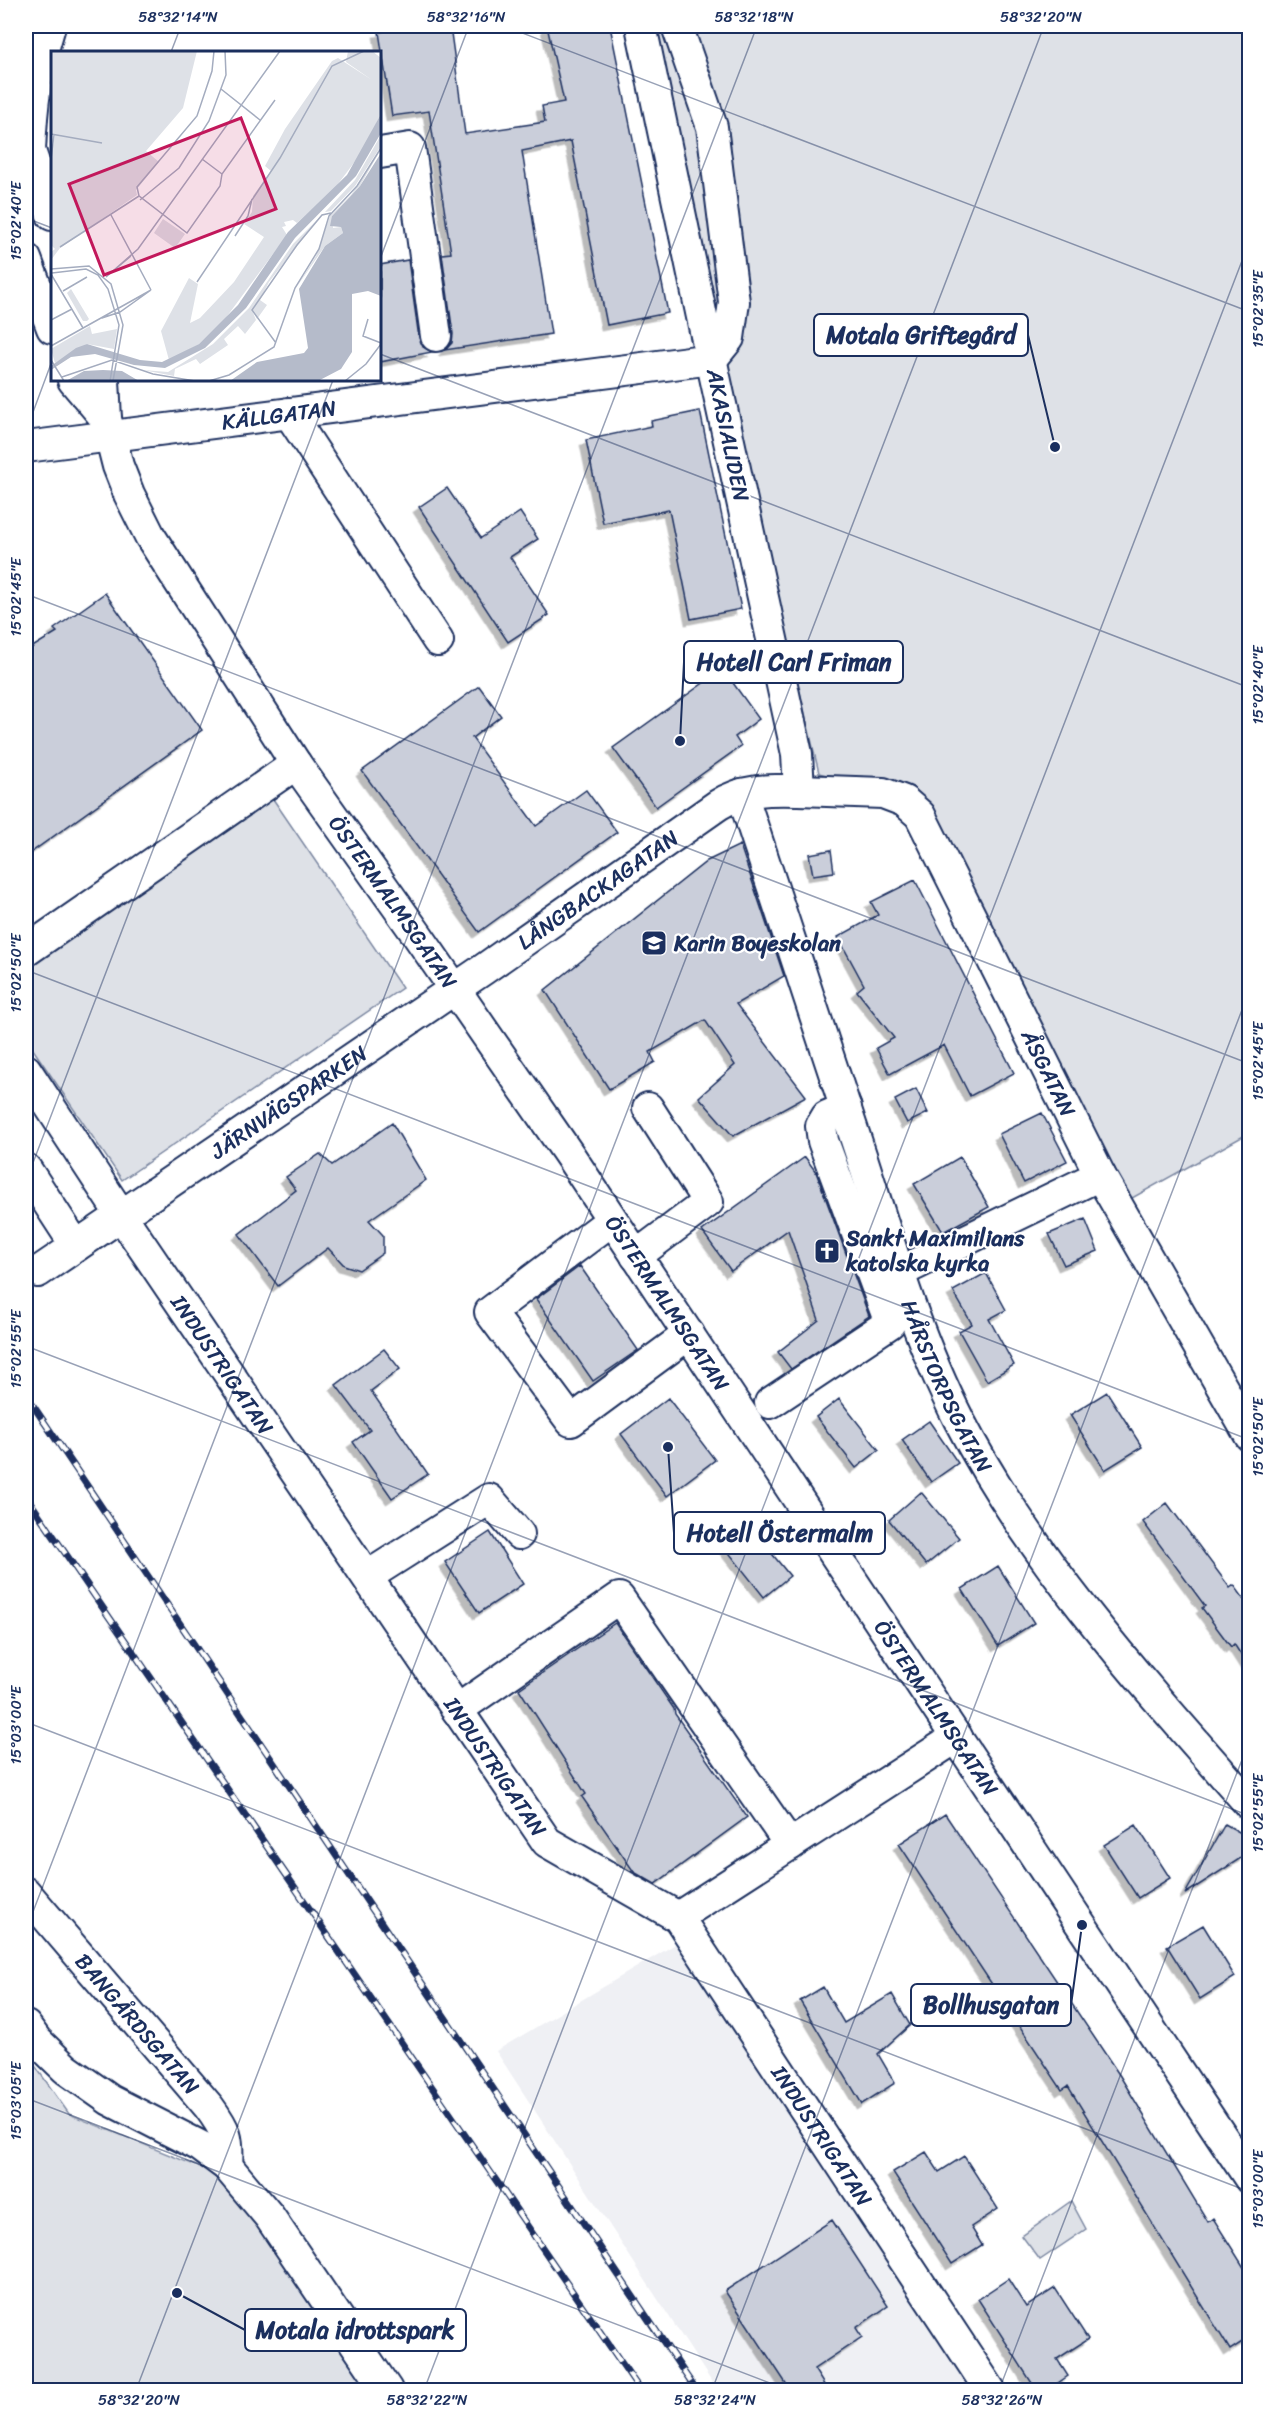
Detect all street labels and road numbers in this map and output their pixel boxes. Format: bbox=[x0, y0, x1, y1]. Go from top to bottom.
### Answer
street label: AKASIALIDEN bbox=[695, 364, 761, 506]
street label: KÄLLGATAN bbox=[219, 388, 339, 441]
street label: ÖSTERMALMSGATAN bbox=[318, 807, 468, 997]
street label: LÅNGBACKAGATAN bbox=[509, 819, 687, 960]
street label: ÅSGATAN bbox=[1010, 1021, 1087, 1124]
street label: JÄRNVÄGSPARKEN bbox=[201, 1034, 375, 1170]
street label: ÖSTERMALMSGATAN bbox=[595, 1207, 741, 1399]
street label: INDUSTRIGATAN bbox=[160, 1285, 285, 1443]
street label: HÅRSTORPSGATAN bbox=[890, 1294, 1004, 1480]
street label: ÖSTERMALMSGATAN bbox=[864, 1611, 1010, 1804]
street label: INDUSTRIGATAN bbox=[433, 1687, 558, 1845]
street label: BANGÅRDSGATAN bbox=[65, 1944, 210, 2104]
street label: INDUSTRIGATAN bbox=[760, 2056, 884, 2215]

